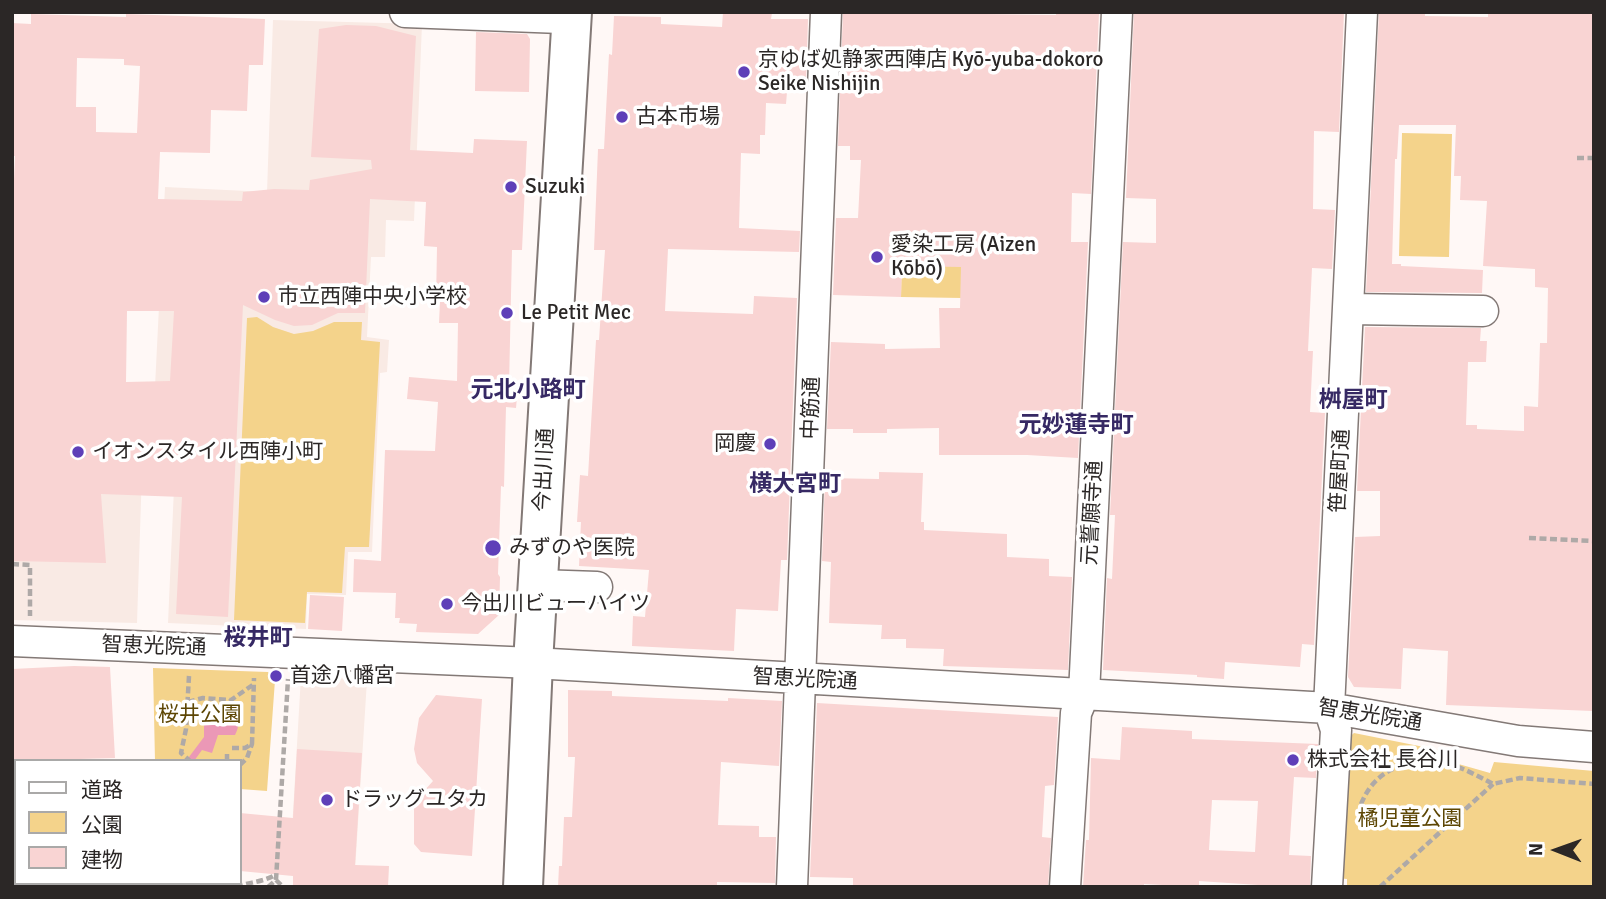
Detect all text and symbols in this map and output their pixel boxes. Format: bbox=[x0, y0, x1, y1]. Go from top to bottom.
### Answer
place label: 京ゆば処静家西陣店 Kyō-yuba-dokoro Seike Nishijin bbox=[758, 47, 1103, 97]
marker: 京ゆば処静家西陣店 Kyō-yuba-dokoro Seike Nishijin bbox=[736, 64, 752, 80]
place label: 古本市場 bbox=[636, 104, 720, 130]
marker: 古本市場 bbox=[614, 109, 630, 125]
place label: Suzuki bbox=[525, 174, 585, 200]
marker: Suzuki bbox=[503, 179, 519, 195]
place label: 愛染工房 (Aizen Kōbō) bbox=[891, 232, 1036, 282]
marker: 愛染工房 (Aizen Kōbō) bbox=[869, 249, 885, 265]
place label: 市立西陣中央小学校 bbox=[278, 284, 467, 310]
marker: 市立西陣中央小学校 bbox=[256, 289, 272, 305]
place label: Le Petit Mec bbox=[521, 300, 631, 326]
marker: Le Petit Mec bbox=[499, 305, 515, 321]
street label: 中筋通 bbox=[798, 376, 826, 440]
district label: 元北小路町 bbox=[471, 377, 585, 405]
district label: 桝屋町 bbox=[1319, 387, 1387, 415]
district label: 元妙蓮寺町 bbox=[1019, 412, 1133, 440]
street label: 今出川通 bbox=[530, 427, 560, 513]
street label: 笹屋町通 bbox=[1326, 428, 1356, 514]
place label: 岡慶 bbox=[714, 431, 756, 457]
marker: 岡慶 bbox=[762, 436, 778, 452]
place label: イオンスタイル西陣小町 bbox=[92, 439, 323, 465]
marker: イオンスタイル西陣小町 bbox=[70, 444, 86, 460]
street label: 元誓願寺通 bbox=[1078, 460, 1108, 566]
district label: 横大宮町 bbox=[749, 471, 841, 499]
place label: みずのや医院 bbox=[509, 535, 635, 561]
marker: みずのや医院 bbox=[483, 538, 503, 558]
place label: 今出川ビューハイツ bbox=[461, 591, 650, 617]
marker: 今出川ビューハイツ bbox=[439, 596, 455, 612]
district label: 桜井町 bbox=[224, 625, 292, 653]
street label: 智恵光院通 bbox=[101, 633, 207, 661]
place label: 首途八幡宮 bbox=[290, 663, 395, 689]
street label: 智恵光院通 bbox=[752, 665, 858, 695]
marker: 首途八幡宮 bbox=[268, 668, 284, 684]
street label: 智恵光院通 bbox=[1316, 695, 1424, 737]
park label: 桜井公園 bbox=[158, 702, 242, 728]
place label: 株式会社 長谷川 bbox=[1307, 747, 1459, 773]
marker: 株式会社 長谷川 bbox=[1285, 752, 1301, 768]
legend bbox=[14, 759, 242, 885]
text: 道路 bbox=[81, 777, 123, 803]
place label: ドラッグユタカ bbox=[341, 787, 488, 813]
marker: ドラッグユタカ bbox=[319, 792, 335, 808]
park label: 橘児童公園 bbox=[1358, 806, 1462, 832]
text: 公園 bbox=[81, 812, 123, 838]
north arrow bbox=[1522, 815, 1592, 885]
text: N bbox=[1524, 843, 1548, 856]
text: 建物 bbox=[81, 847, 123, 873]

